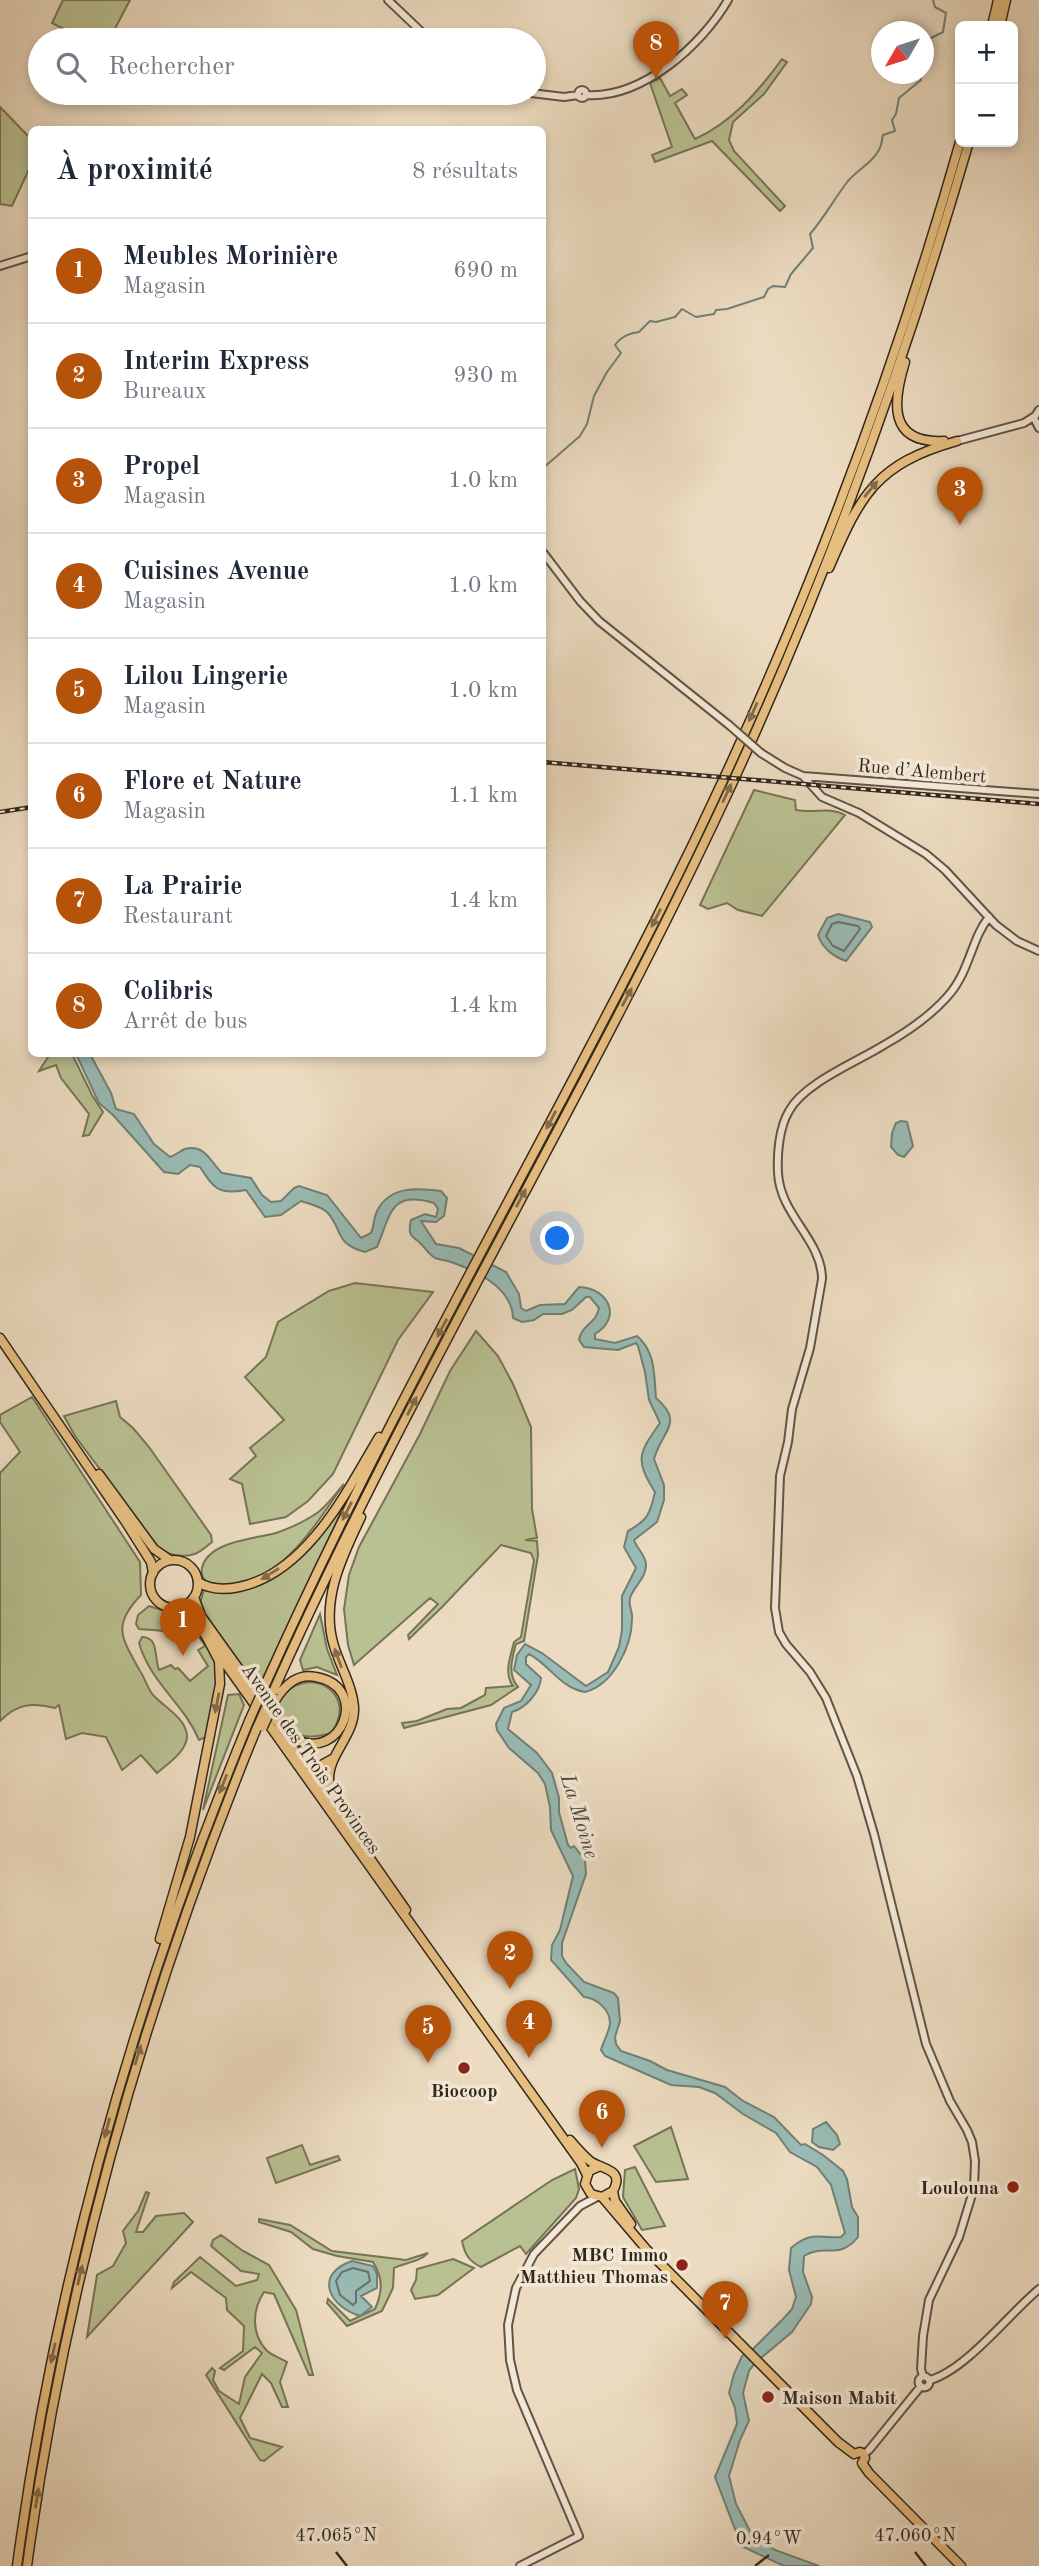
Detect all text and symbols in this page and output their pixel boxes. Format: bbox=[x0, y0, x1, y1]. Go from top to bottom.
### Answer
pin: 8 bbox=[633, 21, 679, 79]
north arrow bbox=[871, 21, 934, 84]
map controls bbox=[955, 21, 1018, 147]
button: + bbox=[955, 21, 1018, 84]
search box bbox=[28, 28, 546, 105]
icon: search bbox=[52, 48, 90, 86]
text: Rechercher bbox=[108, 54, 235, 80]
button: − bbox=[955, 84, 1018, 147]
text: À proximité bbox=[56, 156, 213, 186]
text: 8 résultats bbox=[412, 160, 518, 183]
text: Meubles Morinière bbox=[123, 244, 338, 270]
text: 1 bbox=[72, 259, 86, 282]
text: 690 m bbox=[453, 259, 518, 282]
text: Magasin bbox=[123, 275, 206, 298]
text: Interim Express bbox=[123, 349, 309, 375]
text: 2 bbox=[72, 364, 86, 387]
text: 930 m bbox=[453, 364, 518, 387]
text: Bureaux bbox=[123, 380, 207, 403]
text: Propel bbox=[123, 454, 200, 480]
pin: 3 bbox=[937, 467, 983, 525]
text: 3 bbox=[72, 469, 86, 492]
text: 1.0 km bbox=[448, 469, 518, 492]
one-way arrow bbox=[863, 481, 878, 498]
text: Magasin bbox=[123, 485, 206, 508]
text: Cuisines Avenue bbox=[123, 559, 309, 585]
text: 4 bbox=[72, 574, 86, 597]
text: 1.0 km bbox=[448, 574, 518, 597]
text: Magasin bbox=[123, 590, 206, 613]
text: Lilou Lingerie bbox=[123, 664, 288, 690]
text: 5 bbox=[72, 679, 86, 702]
text: 1.0 km bbox=[448, 679, 518, 702]
text: Magasin bbox=[123, 695, 206, 718]
one-way arrow bbox=[747, 702, 759, 722]
street label: Rue d’Alembert bbox=[856, 757, 987, 788]
text: Flore et Nature bbox=[123, 769, 302, 795]
one-way arrow bbox=[722, 783, 733, 803]
text: 6 bbox=[72, 784, 86, 807]
text: 1.1 km bbox=[448, 784, 518, 807]
text: Magasin bbox=[123, 800, 206, 823]
text: La Prairie bbox=[123, 874, 243, 900]
text: 7 bbox=[72, 889, 86, 912]
text: 1.4 km bbox=[448, 889, 518, 912]
text: Restaurant bbox=[123, 905, 233, 928]
one-way arrow bbox=[651, 908, 662, 928]
text: Colibris bbox=[123, 979, 213, 1005]
one-way arrow bbox=[621, 987, 632, 1007]
text: 8 bbox=[72, 994, 86, 1017]
text: 1.4 km bbox=[448, 994, 518, 1017]
text: Arrêt de bus bbox=[123, 1010, 248, 1033]
one-way arrow bbox=[546, 1110, 557, 1130]
one-way arrow bbox=[515, 1188, 527, 1208]
your location bbox=[540, 1221, 574, 1255]
one-way arrow bbox=[436, 1318, 448, 1338]
one-way arrow bbox=[406, 1395, 418, 1415]
one-way arrow bbox=[342, 1501, 353, 1521]
one-way arrow bbox=[261, 1568, 280, 1581]
pin: 1 bbox=[160, 1598, 206, 1656]
one-way arrow bbox=[332, 1648, 343, 1669]
street label: Avenue des Trois Provinces bbox=[237, 1661, 383, 1858]
one-way arrow bbox=[211, 1692, 222, 1714]
water label: La Moine bbox=[555, 1771, 601, 1861]
one-way arrow bbox=[218, 1774, 229, 1795]
pin: 2 bbox=[487, 1931, 533, 1989]
pin: 4 bbox=[506, 2000, 552, 2058]
pin: 5 bbox=[405, 2005, 451, 2063]
one-way arrow bbox=[134, 2045, 144, 2066]
marker: Biocoop bbox=[456, 2060, 472, 2076]
place label: Biocoop bbox=[430, 2083, 498, 2102]
pin: 6 bbox=[579, 2090, 625, 2148]
one-way arrow bbox=[101, 2117, 112, 2139]
marker: Loulouna bbox=[1005, 2179, 1021, 2195]
place label: Loulouna bbox=[920, 2180, 999, 2199]
place label: MBC Immo Matthieu Thomas bbox=[520, 2247, 668, 2288]
marker: MBC Immo Matthieu Thomas bbox=[674, 2257, 690, 2273]
one-way arrow bbox=[74, 2264, 85, 2286]
pin: 7 bbox=[702, 2281, 748, 2339]
one-way arrow bbox=[47, 2342, 58, 2364]
marker: Maison Mabit bbox=[760, 2389, 776, 2405]
place label: Maison Mabit bbox=[782, 2390, 897, 2409]
one-way arrow bbox=[32, 2487, 43, 2509]
text: 47.065°N bbox=[295, 2527, 377, 2545]
text: 47.060°N bbox=[874, 2527, 956, 2545]
text: 0.94°W bbox=[736, 2530, 802, 2548]

